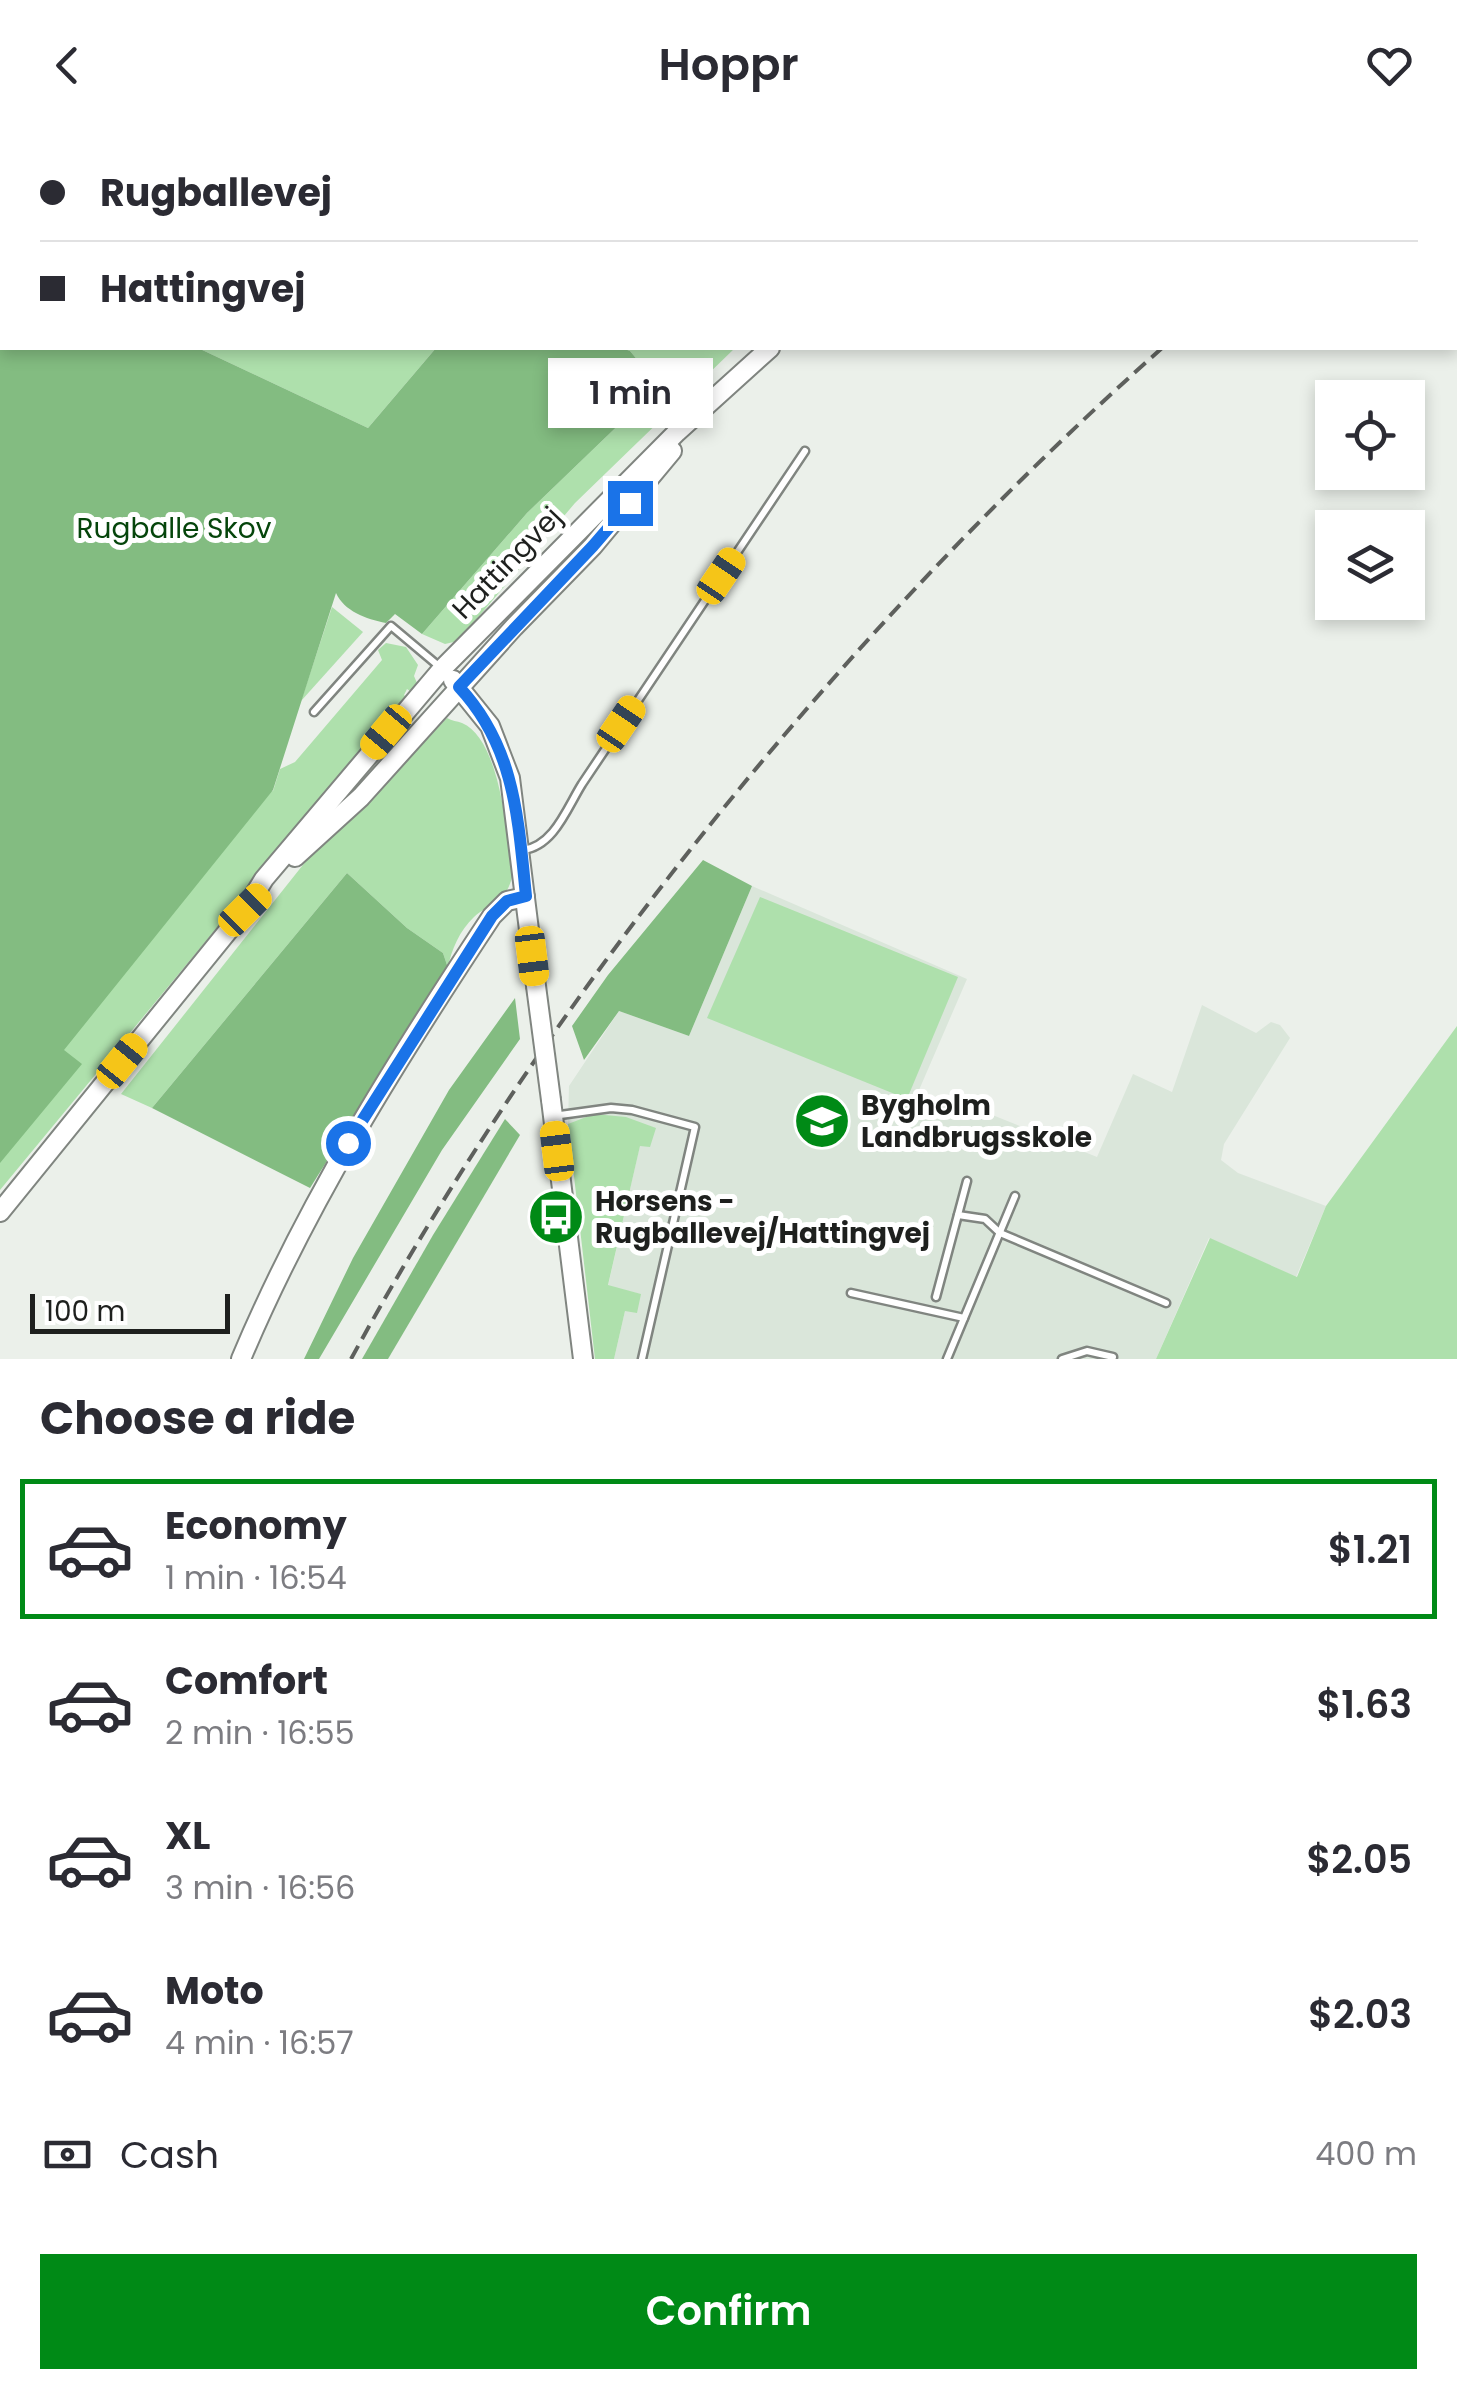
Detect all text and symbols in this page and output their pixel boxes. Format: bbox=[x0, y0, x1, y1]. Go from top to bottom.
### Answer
text: Hoppr bbox=[658, 33, 799, 96]
icon: back bbox=[40, 38, 95, 93]
icon: heart bbox=[1362, 38, 1417, 93]
text: Rugballevej bbox=[100, 166, 332, 219]
text: Hattingvej bbox=[100, 262, 305, 315]
callout: 1 min bbox=[548, 358, 712, 428]
text: 1 min bbox=[589, 370, 672, 415]
map controls bbox=[1315, 380, 1425, 620]
button: locate bbox=[1315, 380, 1425, 490]
route end bbox=[608, 481, 653, 526]
street label: Hattingvej bbox=[444, 498, 570, 628]
park label: Rugballe Skov bbox=[77, 509, 272, 548]
button: layers bbox=[1315, 510, 1425, 620]
car bbox=[692, 543, 750, 609]
car bbox=[592, 691, 650, 757]
car bbox=[355, 699, 417, 765]
car bbox=[213, 878, 277, 942]
car bbox=[513, 924, 551, 988]
car bbox=[91, 1028, 153, 1094]
place label: Bygholm Landbrugsskole bbox=[861, 1086, 1092, 1157]
school or university icon: Bygholm Landbrugsskole bbox=[792, 1091, 852, 1151]
car bbox=[538, 1119, 576, 1183]
route start bbox=[326, 1121, 371, 1166]
place label: Horsens - Rugballevej/Hattingvej bbox=[595, 1182, 930, 1253]
bus stop icon: Horsens - Rugballevej/Hattingvej bbox=[526, 1187, 586, 1247]
scale bar bbox=[30, 1289, 230, 1334]
text: 100 m bbox=[45, 1292, 125, 1331]
text: Choose a ride bbox=[40, 1387, 355, 1450]
text: Economy bbox=[165, 1499, 347, 1552]
icon: car bbox=[45, 1504, 135, 1594]
text: $1.21 bbox=[1328, 1523, 1412, 1576]
text: 1 min · 16:54 bbox=[165, 1555, 347, 1600]
text: Comfort bbox=[165, 1654, 328, 1707]
icon: car bbox=[45, 1659, 135, 1749]
text: $1.63 bbox=[1316, 1678, 1412, 1731]
text: 2 min · 16:55 bbox=[165, 1710, 355, 1755]
text: XL bbox=[165, 1809, 210, 1862]
icon: car bbox=[45, 1814, 135, 1904]
text: $2.05 bbox=[1306, 1833, 1412, 1886]
text: 3 min · 16:56 bbox=[165, 1865, 355, 1910]
text: Moto bbox=[165, 1964, 264, 2017]
icon: car bbox=[45, 1969, 135, 2059]
text: $2.03 bbox=[1308, 1988, 1412, 2041]
text: 4 min · 16:57 bbox=[165, 2020, 354, 2065]
icon: cash bbox=[40, 2127, 95, 2182]
text: Cash bbox=[120, 2128, 219, 2181]
text: 400 m bbox=[1315, 2131, 1417, 2176]
button: Confirm bbox=[40, 2254, 1417, 2369]

